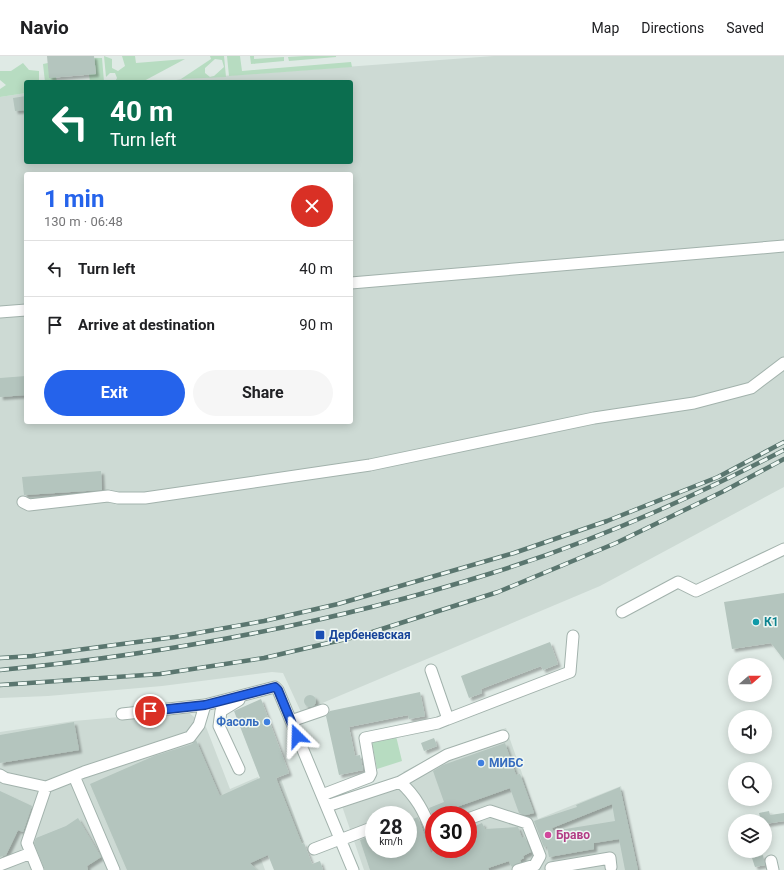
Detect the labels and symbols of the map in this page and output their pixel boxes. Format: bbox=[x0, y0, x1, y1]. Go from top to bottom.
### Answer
place label: К1 bbox=[764, 615, 779, 629]
marker: К1 bbox=[751, 617, 761, 627]
place label: Дербеневская bbox=[329, 628, 411, 642]
marker: Дербеневская bbox=[314, 629, 326, 641]
north arrow bbox=[728, 658, 772, 702]
pin bbox=[133, 694, 167, 728]
place label: Фасоль bbox=[216, 715, 259, 729]
position arrow bbox=[276, 715, 318, 757]
marker: Фасоль bbox=[262, 717, 272, 727]
place label: МИБС bbox=[489, 756, 523, 770]
marker: МИБС bbox=[476, 758, 486, 768]
speed limit sign: 30 bbox=[425, 806, 477, 858]
place label: Браво bbox=[556, 828, 590, 842]
marker: Браво bbox=[543, 830, 553, 840]

